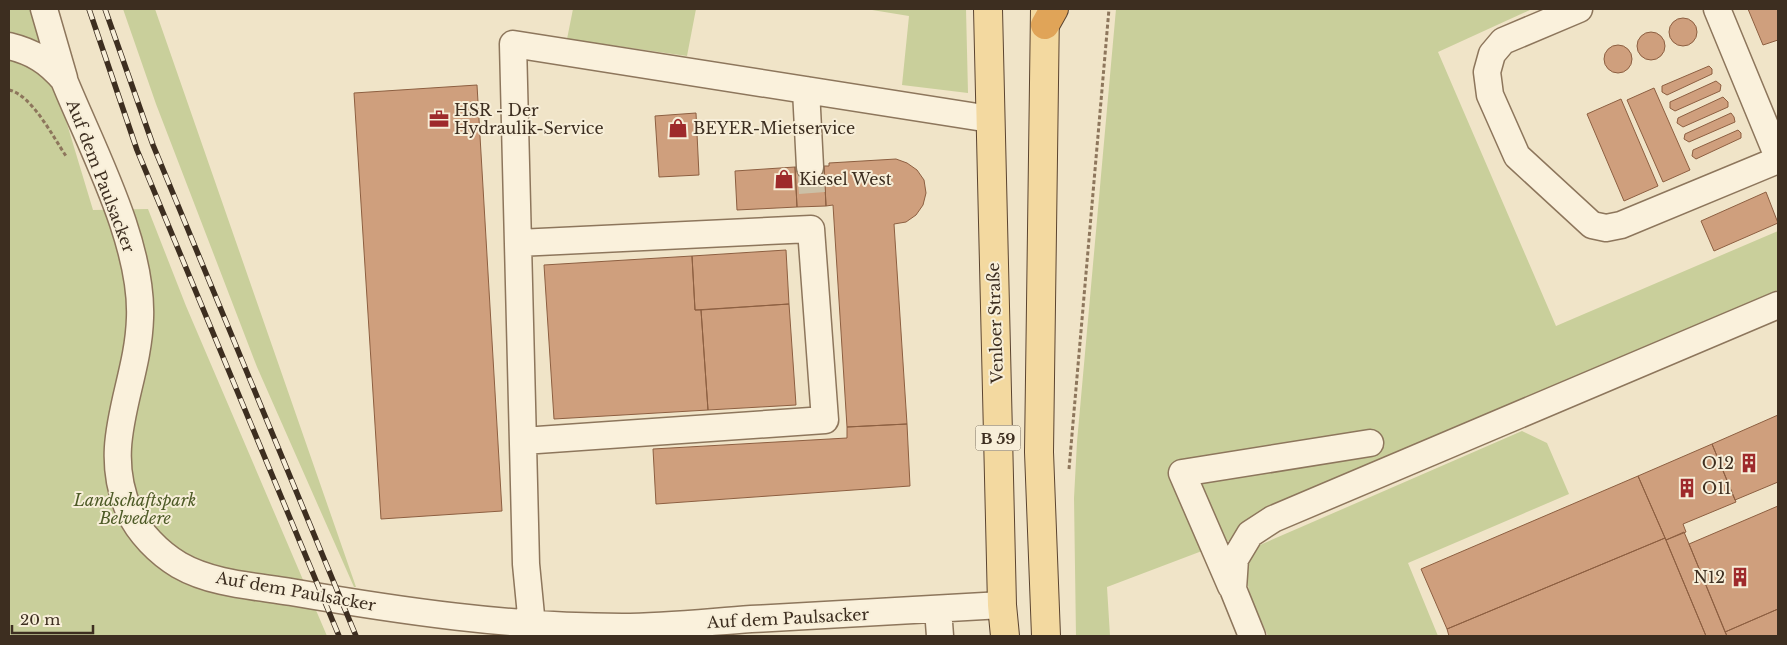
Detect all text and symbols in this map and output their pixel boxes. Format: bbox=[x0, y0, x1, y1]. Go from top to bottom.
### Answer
street label: Auf dem Paulsacker bbox=[62, 96, 140, 256]
place label: HSR - Der Hydraulik-Service bbox=[454, 100, 604, 138]
office icon: HSR - Der Hydraulik-Service bbox=[428, 108, 450, 130]
shop icon: BEYER-Mietservice bbox=[667, 117, 689, 139]
place label: BEYER-Mietservice bbox=[693, 118, 855, 138]
shop icon: Kiesel West bbox=[773, 168, 795, 190]
place label: Kiesel West bbox=[799, 169, 892, 189]
street label: Venloer Straße bbox=[983, 262, 1007, 385]
road number: B 59 bbox=[976, 426, 1020, 450]
building icon: O12 bbox=[1738, 452, 1760, 474]
place label: O12 bbox=[1702, 453, 1734, 473]
building icon: O11 bbox=[1676, 477, 1698, 499]
place label: O11 bbox=[1702, 478, 1731, 498]
park label: Landschaftspark Belvedere bbox=[73, 490, 196, 528]
building icon: N12 bbox=[1729, 566, 1751, 588]
street label: Auf dem Paulsacker bbox=[213, 567, 378, 615]
place label: N12 bbox=[1694, 567, 1725, 587]
scale bar bbox=[12, 602, 94, 634]
street label: Auf dem Paulsacker bbox=[706, 604, 870, 632]
text: 20 m bbox=[20, 610, 60, 629]

